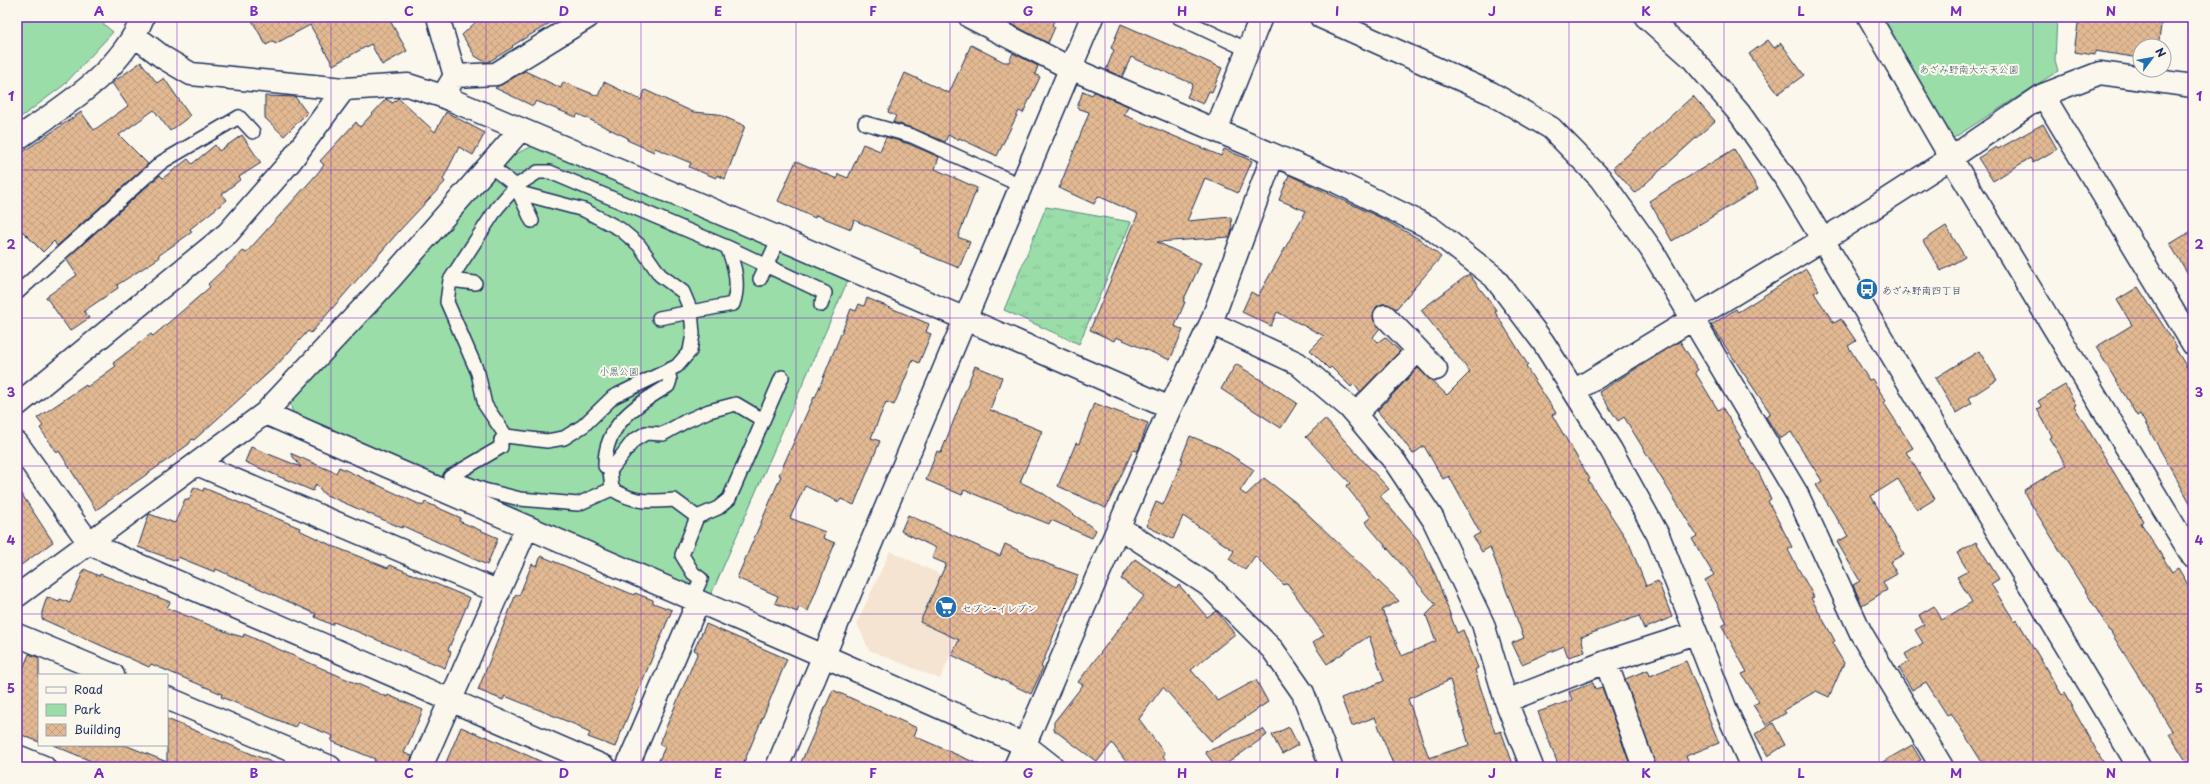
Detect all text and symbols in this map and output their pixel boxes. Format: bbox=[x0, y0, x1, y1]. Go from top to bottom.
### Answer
text: A bbox=[94, 1, 104, 20]
text: B bbox=[250, 1, 259, 20]
text: C bbox=[404, 1, 414, 20]
text: D bbox=[559, 1, 569, 20]
text: E bbox=[714, 1, 722, 20]
text: F bbox=[869, 1, 877, 20]
text: G bbox=[1023, 1, 1033, 20]
text: H bbox=[1177, 1, 1187, 20]
text: I bbox=[1335, 1, 1339, 20]
text: J bbox=[1488, 1, 1496, 20]
text: K bbox=[1641, 1, 1651, 20]
text: L bbox=[1797, 1, 1805, 20]
text: M bbox=[1950, 1, 1962, 20]
text: N bbox=[2106, 1, 2116, 20]
north arrow bbox=[2132, 38, 2172, 78]
text: N bbox=[2151, 44, 2171, 61]
park label: あざみ野南大六天公園 bbox=[1919, 61, 2019, 76]
text: 1 bbox=[8, 86, 14, 105]
text: 1 bbox=[2196, 86, 2202, 105]
text: 2 bbox=[6, 234, 16, 253]
text: 2 bbox=[2194, 234, 2204, 253]
bus stop icon: あざみ野南四丁目 bbox=[1854, 276, 1880, 302]
place label: あざみ野南四丁目 bbox=[1882, 282, 1961, 297]
park label: 小黒公園 bbox=[599, 363, 639, 378]
text: 3 bbox=[7, 382, 16, 401]
text: 3 bbox=[2195, 382, 2204, 401]
text: 4 bbox=[7, 530, 16, 549]
text: 4 bbox=[2195, 530, 2204, 549]
supermarket icon: セブン-イレブン bbox=[933, 594, 959, 620]
place label: セブン-イレブン bbox=[962, 600, 1037, 615]
legend bbox=[38, 674, 168, 746]
text: 5 bbox=[7, 678, 15, 697]
text: 5 bbox=[2195, 678, 2203, 697]
text: Road bbox=[74, 680, 103, 698]
text: Park bbox=[74, 700, 101, 718]
text: Building bbox=[74, 720, 121, 738]
text: A bbox=[94, 763, 104, 782]
text: B bbox=[250, 763, 259, 782]
text: C bbox=[404, 763, 414, 782]
text: D bbox=[559, 763, 569, 782]
text: E bbox=[714, 763, 722, 782]
text: F bbox=[869, 763, 877, 782]
text: G bbox=[1023, 763, 1033, 782]
text: H bbox=[1177, 763, 1187, 782]
text: I bbox=[1335, 763, 1339, 782]
text: J bbox=[1488, 763, 1496, 782]
text: K bbox=[1641, 763, 1651, 782]
text: L bbox=[1797, 763, 1805, 782]
text: M bbox=[1950, 763, 1962, 782]
text: N bbox=[2106, 763, 2116, 782]

